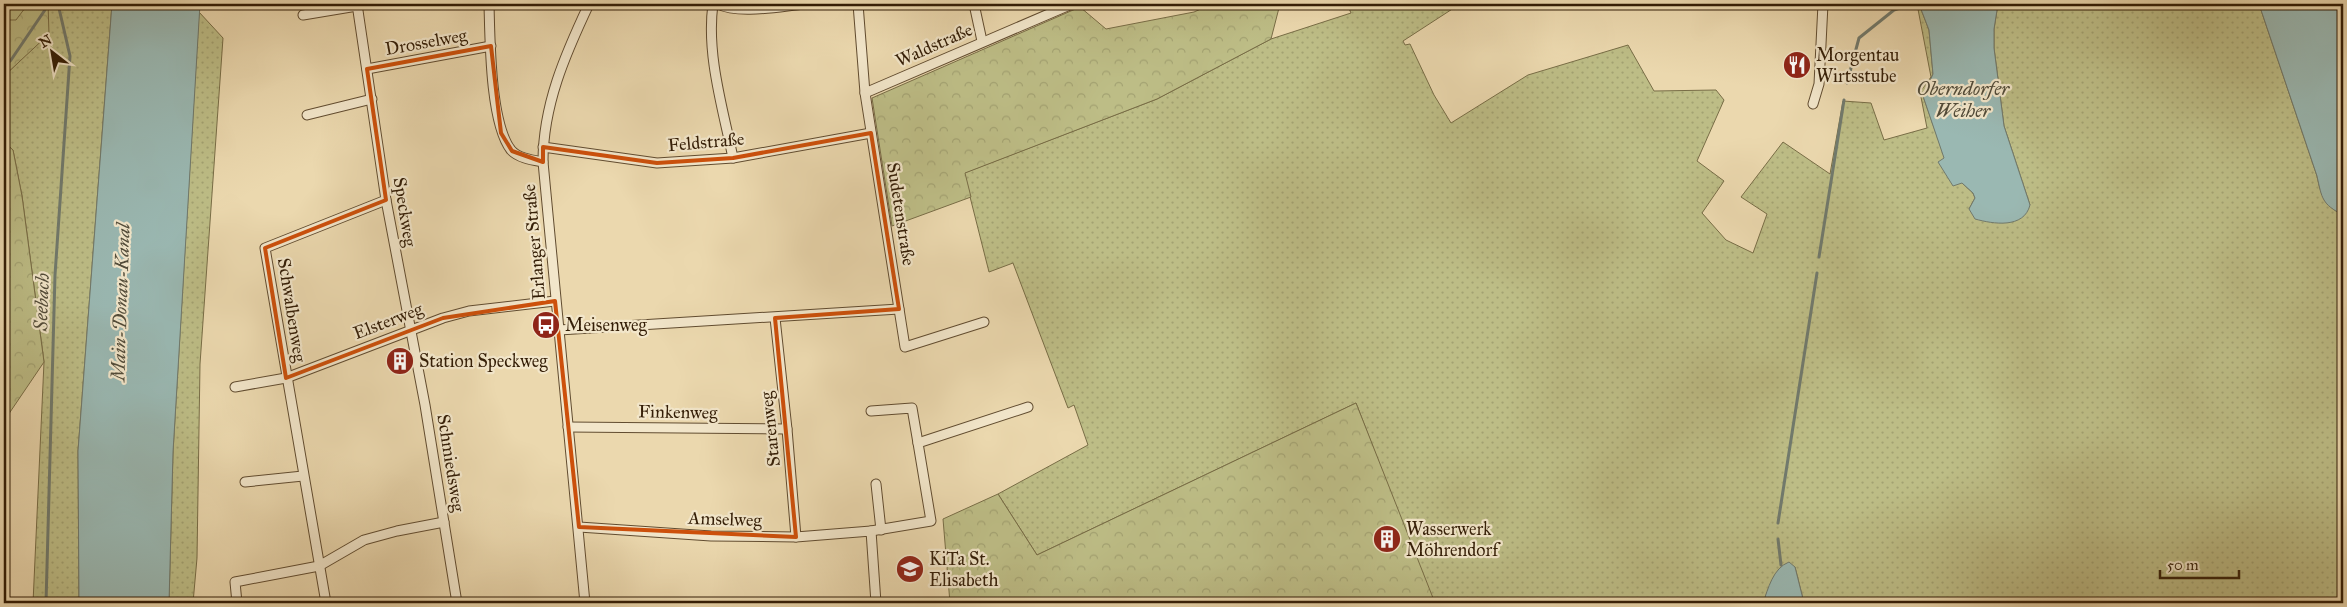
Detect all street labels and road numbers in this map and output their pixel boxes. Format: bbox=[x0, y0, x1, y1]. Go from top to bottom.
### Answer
street label: Waldstraße bbox=[892, 18, 976, 72]
street label: Drosselweg bbox=[383, 24, 469, 61]
street label: Feldstraße bbox=[667, 128, 745, 156]
street label: Sudetenstraße bbox=[882, 161, 920, 267]
street label: Speckweg bbox=[388, 176, 421, 249]
street label: Erlanger Straße bbox=[518, 183, 551, 301]
street label: Schwalbenweg bbox=[272, 256, 311, 364]
street label: Elsterweg bbox=[350, 298, 427, 345]
street label: Starenweg bbox=[755, 390, 786, 468]
street label: Finkenweg bbox=[638, 400, 718, 425]
street label: Schmiedsweg bbox=[431, 413, 470, 514]
street label: Amselweg bbox=[687, 507, 763, 532]

